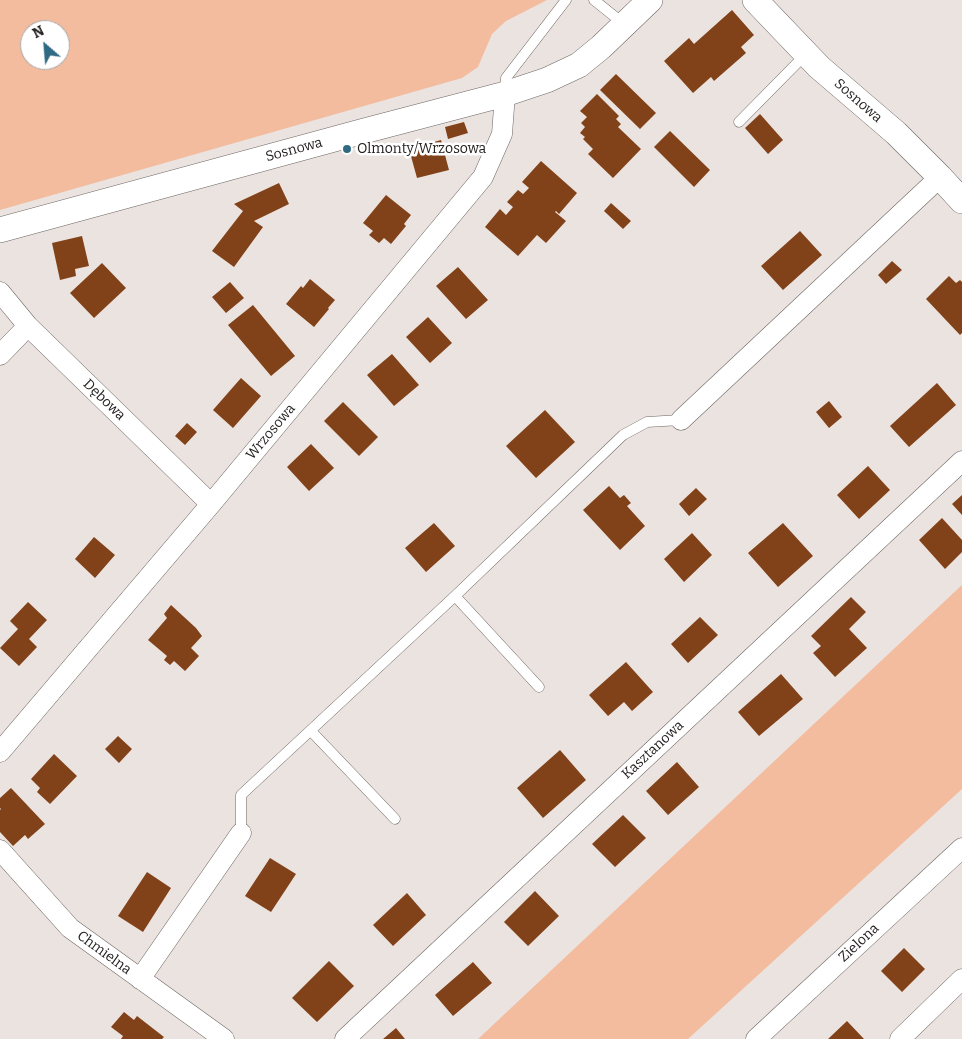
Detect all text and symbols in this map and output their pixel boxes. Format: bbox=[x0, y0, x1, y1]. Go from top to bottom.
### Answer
north arrow bbox=[20, 20, 70, 70]
text: N bbox=[30, 22, 47, 42]
street label: Sosnowa bbox=[831, 76, 885, 126]
street label: Sosnowa bbox=[264, 134, 324, 166]
place label: Olmonty/Wrzosowa bbox=[357, 141, 486, 157]
marker: Olmonty/Wrzosowa bbox=[341, 143, 353, 155]
street label: Dębowa bbox=[79, 376, 129, 424]
street label: Wrzosowa bbox=[243, 401, 299, 463]
street label: Kasztanowa bbox=[619, 717, 687, 783]
street label: Zielona bbox=[835, 920, 883, 966]
street label: Chmielna bbox=[74, 928, 134, 978]

